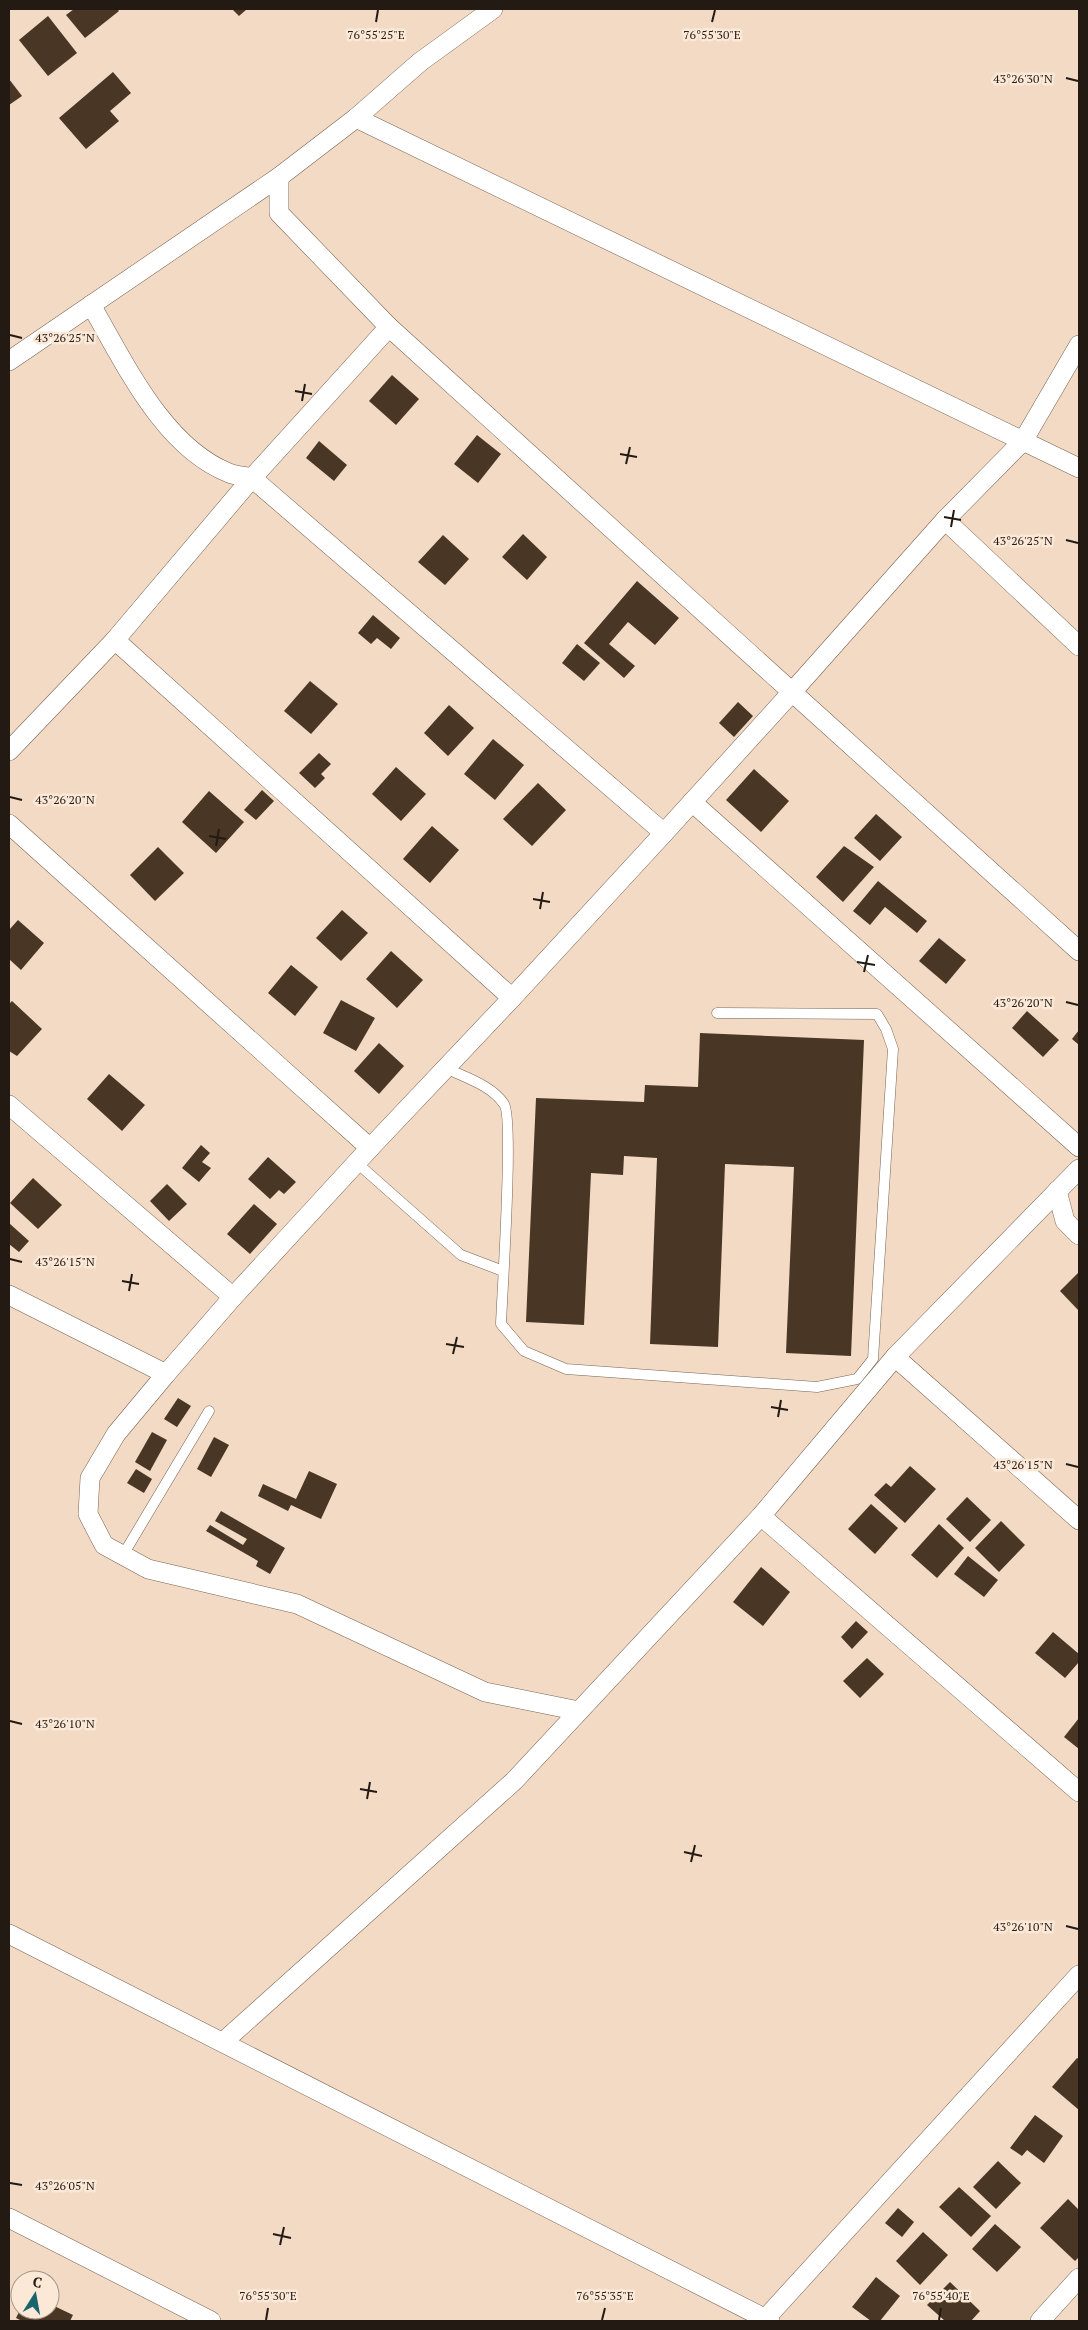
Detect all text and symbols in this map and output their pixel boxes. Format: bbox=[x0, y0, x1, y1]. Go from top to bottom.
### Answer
text: 76°55'25"E bbox=[347, 27, 405, 42]
text: 76°55'30"E bbox=[683, 27, 741, 42]
text: 43°26'30"N bbox=[993, 71, 1053, 86]
text: 43°26'25"N bbox=[35, 330, 95, 345]
text: 43°26'25"N bbox=[993, 533, 1053, 548]
text: 43°26'20"N bbox=[35, 792, 95, 807]
text: 43°26'20"N bbox=[993, 995, 1053, 1010]
text: 43°26'15"N bbox=[35, 1254, 95, 1269]
text: 43°26'15"N bbox=[993, 1457, 1053, 1472]
text: 43°26'10"N bbox=[35, 1716, 95, 1731]
text: 43°26'10"N bbox=[993, 1919, 1053, 1934]
text: 43°26'05"N bbox=[35, 2178, 95, 2193]
north arrow bbox=[10, 2270, 60, 2320]
text: С bbox=[31, 2272, 44, 2292]
text: 76°55'30"E bbox=[239, 2288, 297, 2303]
text: 76°55'35"E bbox=[576, 2288, 634, 2303]
text: 76°55'40"E bbox=[912, 2288, 970, 2303]

